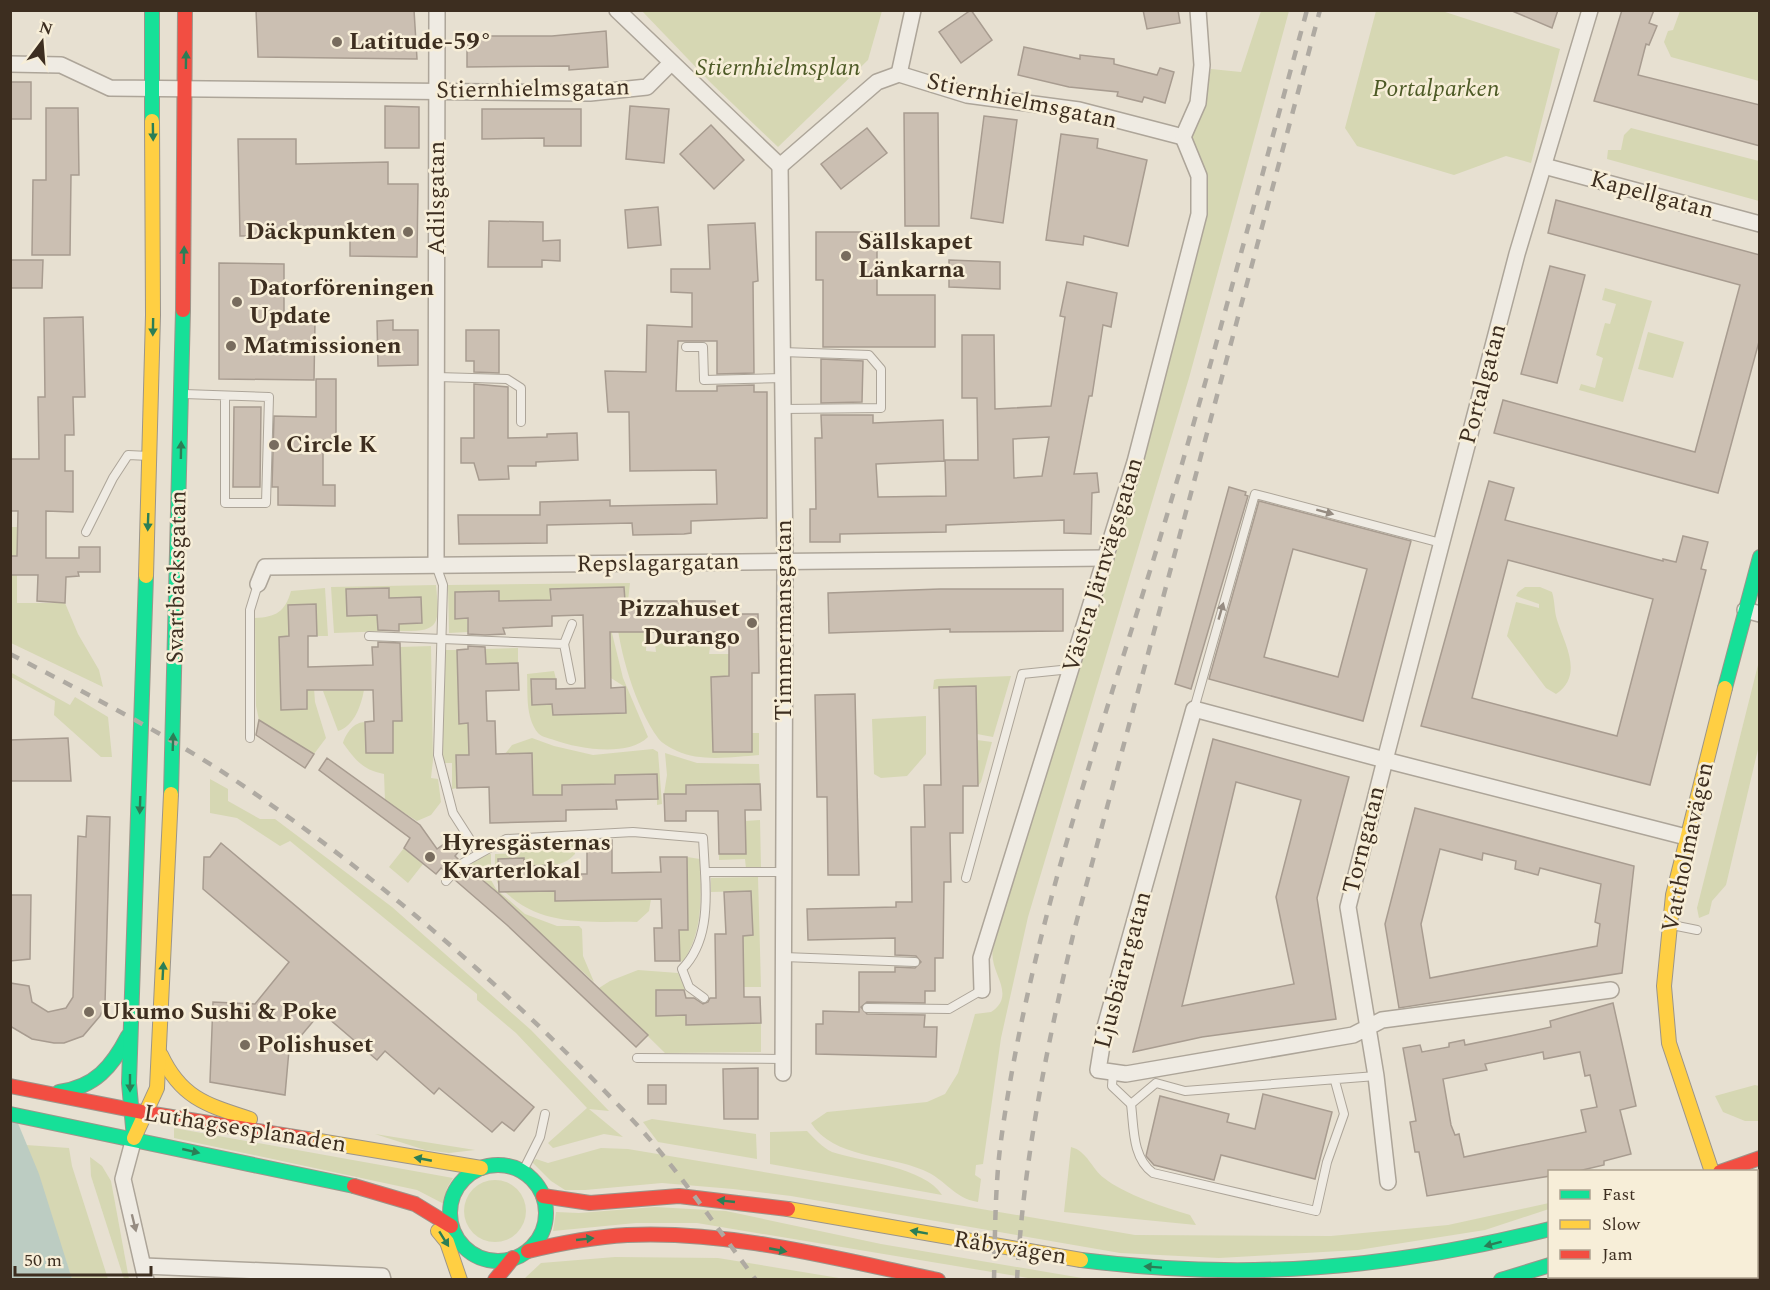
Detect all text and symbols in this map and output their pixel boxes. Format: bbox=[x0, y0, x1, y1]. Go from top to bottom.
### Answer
north arrow bbox=[12, 12, 72, 72]
text: N bbox=[36, 15, 55, 42]
place label: Latitude-59° bbox=[349, 24, 492, 60]
marker: Latitude-59° bbox=[330, 35, 344, 49]
one-way arrow bbox=[181, 50, 191, 69]
park label: Stiernhielmsplan bbox=[696, 50, 861, 86]
street label: Stiernhielmsgatan bbox=[924, 63, 1121, 139]
street label: Stiernhielmsgatan bbox=[436, 69, 630, 109]
park label: Portalparken bbox=[1372, 71, 1500, 107]
one-way arrow bbox=[148, 122, 158, 141]
street label: Adilsgatan bbox=[419, 141, 455, 255]
street label: Kapellgatan bbox=[1586, 161, 1718, 229]
place label: Däckpunkten bbox=[245, 214, 396, 250]
place label: Sällskapet Länkarna bbox=[858, 224, 973, 288]
marker: Däckpunkten bbox=[401, 225, 415, 239]
one-way arrow bbox=[179, 245, 189, 264]
marker: Sällskapet Länkarna bbox=[839, 249, 853, 263]
place label: Datorföreningen Update bbox=[249, 270, 434, 334]
marker: Datorföreningen Update bbox=[230, 295, 244, 309]
one-way arrow bbox=[148, 317, 158, 336]
street label: Portalgatan bbox=[1450, 320, 1516, 448]
place label: Matmissionen bbox=[243, 328, 402, 364]
marker: Matmissionen bbox=[224, 339, 238, 353]
place label: Circle K bbox=[286, 427, 377, 463]
marker: Circle K bbox=[267, 438, 281, 452]
one-way arrow bbox=[176, 440, 185, 459]
street label: Västra Järnvägsgatan bbox=[1053, 453, 1153, 677]
street label: Svartbäcksgatan bbox=[157, 490, 197, 664]
one-way arrow bbox=[1316, 508, 1334, 518]
one-way arrow bbox=[144, 512, 153, 531]
street label: Timmermansgatan bbox=[766, 519, 802, 721]
street label: Repslagargatan bbox=[576, 544, 740, 582]
place label: Pizzahuset Durango bbox=[619, 591, 740, 655]
one-way arrow bbox=[1217, 602, 1226, 620]
marker: Pizzahuset Durango bbox=[745, 616, 759, 630]
one-way arrow bbox=[168, 732, 177, 751]
street label: Vattholmavägen bbox=[1652, 759, 1724, 935]
street label: Torngatan bbox=[1333, 782, 1395, 898]
one-way arrow bbox=[135, 795, 144, 814]
place label: Hyresgästernas Kvarterlokal bbox=[442, 825, 611, 889]
marker: Hyresgästernas Kvarterlokal bbox=[423, 850, 437, 864]
street label: Ljusbärargatan bbox=[1085, 887, 1161, 1053]
one-way arrow bbox=[158, 961, 167, 980]
place label: Ukumo Sushi & Poke bbox=[101, 994, 337, 1030]
marker: Ukumo Sushi & Poke bbox=[82, 1005, 96, 1019]
place label: Polishuset bbox=[257, 1027, 373, 1063]
marker: Polishuset bbox=[238, 1038, 252, 1052]
one-way arrow bbox=[125, 1074, 135, 1093]
street label: Luthagsesplanaden bbox=[141, 1095, 349, 1163]
one-way arrow bbox=[182, 1147, 201, 1156]
one-way arrow bbox=[413, 1154, 432, 1163]
legend bbox=[1548, 1170, 1758, 1278]
text: Fast bbox=[1602, 1181, 1635, 1208]
one-way arrow bbox=[717, 1196, 736, 1206]
text: Slow bbox=[1602, 1211, 1641, 1238]
one-way arrow bbox=[129, 1214, 139, 1232]
street label: Råbyvägen bbox=[951, 1221, 1069, 1275]
one-way arrow bbox=[909, 1228, 928, 1237]
one-way arrow bbox=[438, 1231, 449, 1248]
one-way arrow bbox=[575, 1234, 594, 1244]
scale bar bbox=[15, 1239, 152, 1277]
one-way arrow bbox=[1484, 1239, 1502, 1249]
text: Jam bbox=[1602, 1241, 1633, 1268]
one-way arrow bbox=[769, 1246, 788, 1255]
text: 50 m bbox=[24, 1247, 62, 1274]
one-way arrow bbox=[1144, 1263, 1163, 1272]

